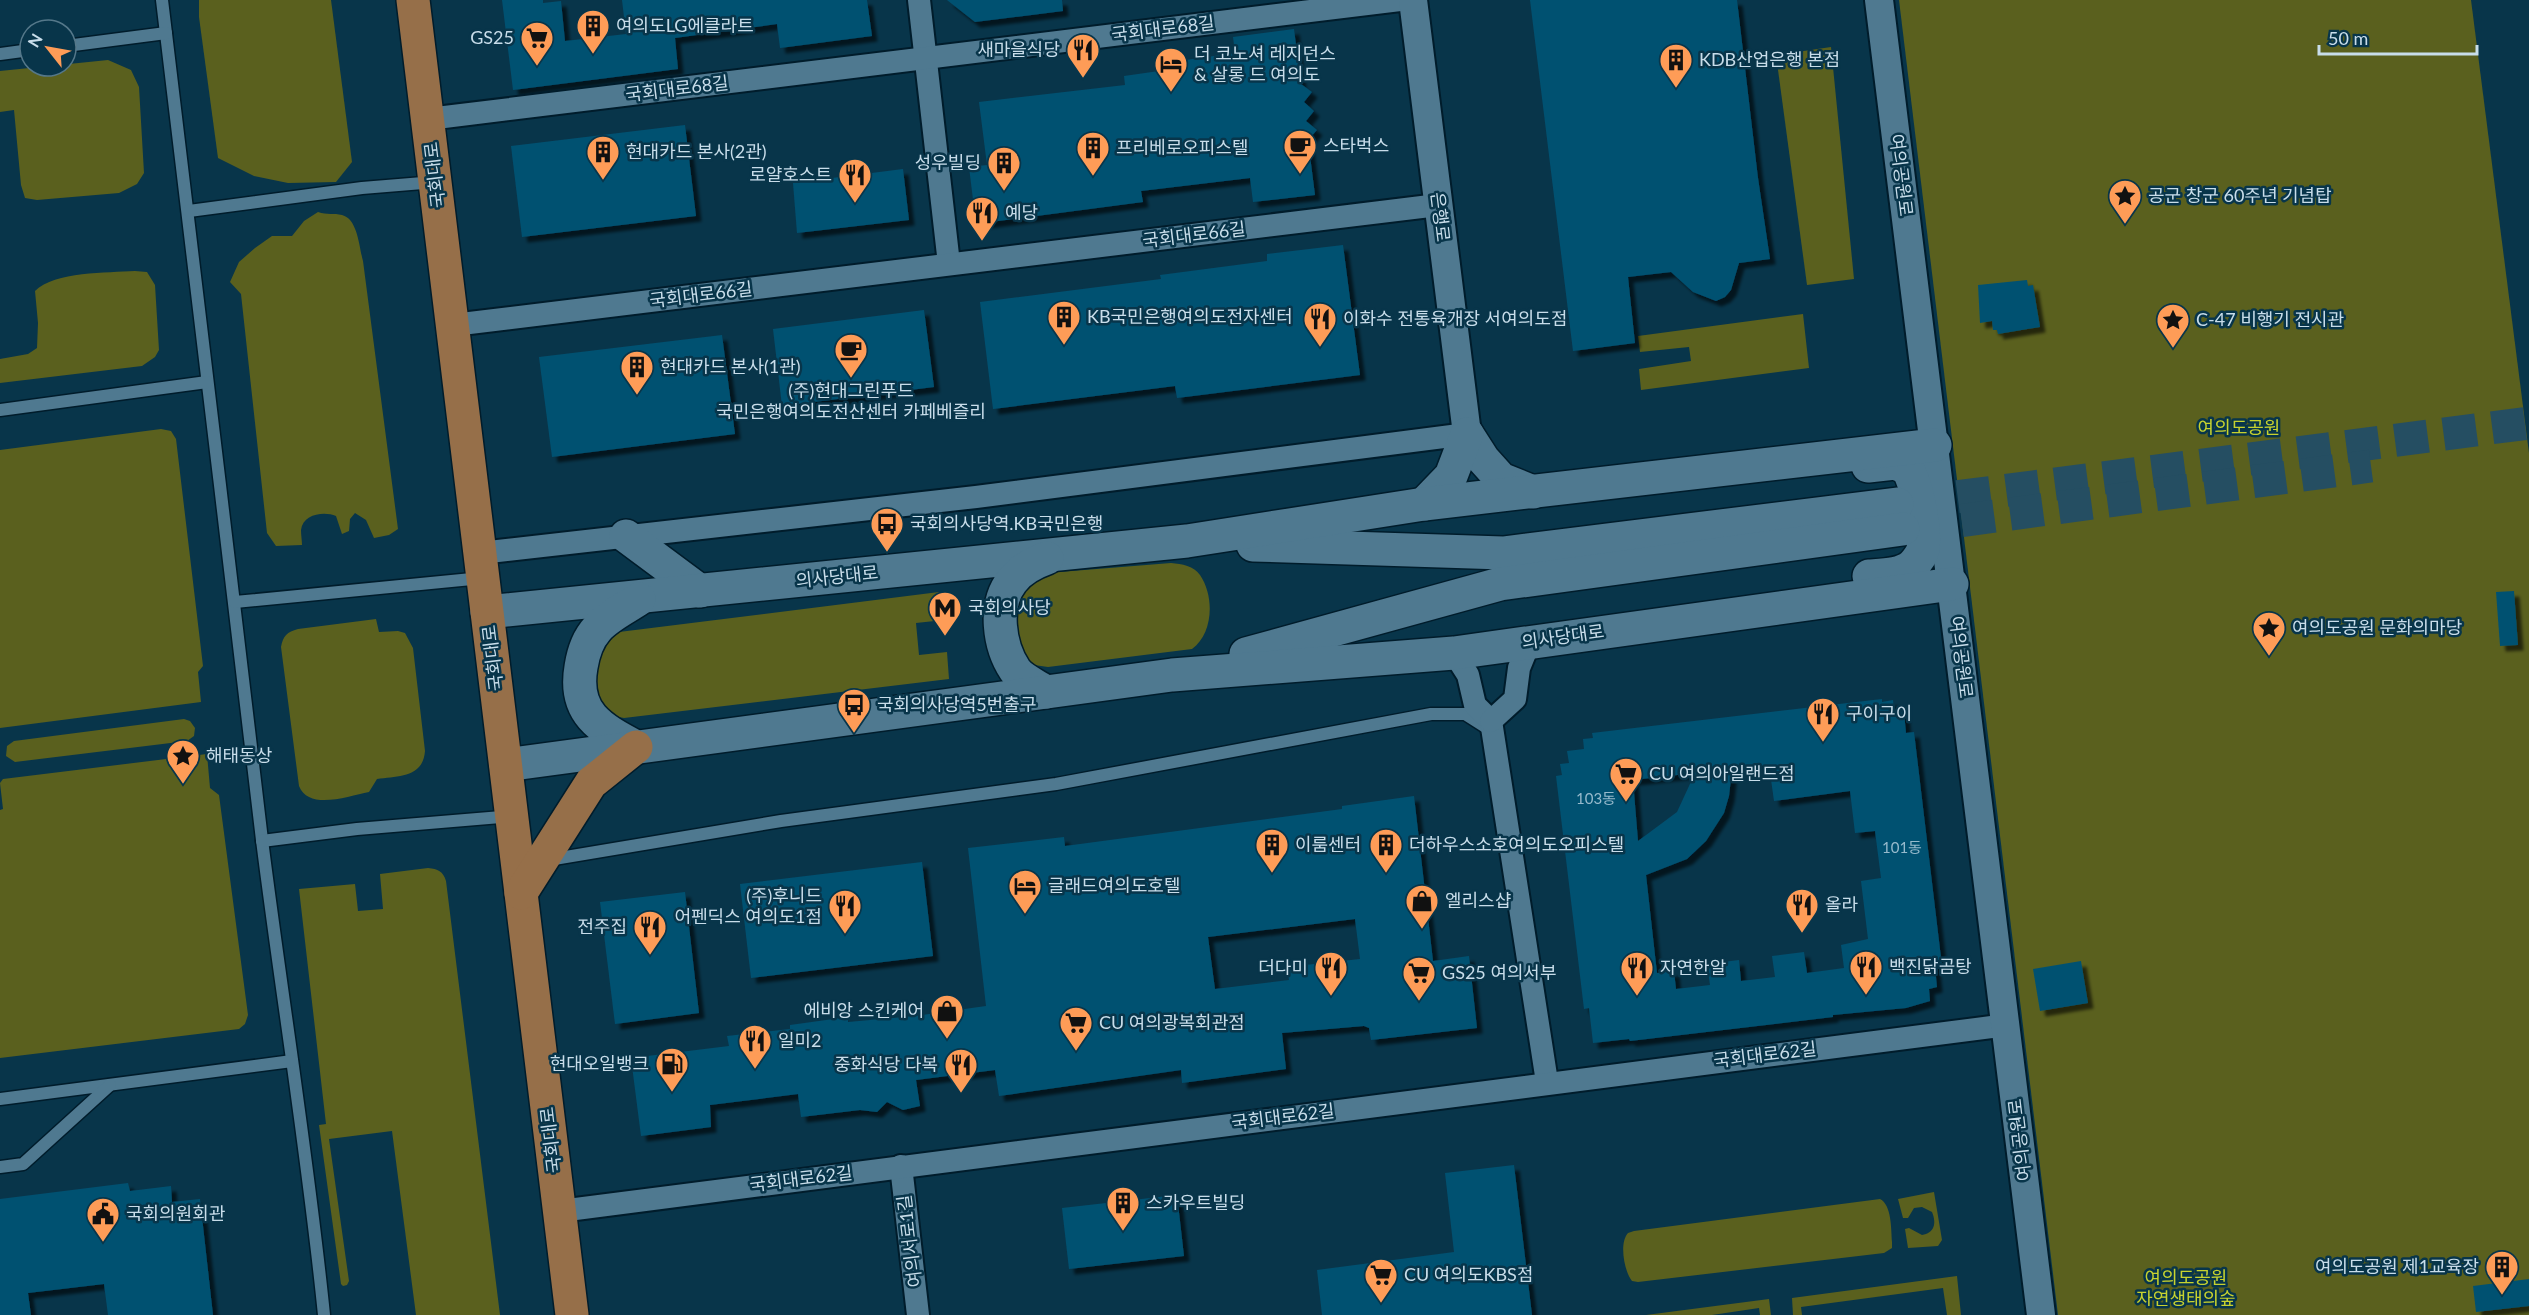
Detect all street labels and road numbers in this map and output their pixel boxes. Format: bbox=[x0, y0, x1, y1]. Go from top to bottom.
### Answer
street label: 국회대로68길 bbox=[1110, 11, 1216, 45]
street label: 국회대로68길 bbox=[624, 71, 730, 105]
street label: 여의공원로 bbox=[1886, 132, 1918, 217]
street label: 국회대로 bbox=[419, 141, 449, 209]
street label: 은행로 bbox=[1427, 191, 1455, 243]
street label: 국회대로66길 bbox=[1141, 217, 1247, 251]
street label: 국회대로66길 bbox=[648, 277, 754, 311]
street label: 의사당대로 bbox=[795, 561, 879, 591]
street label: 여의공원로 bbox=[1946, 614, 1978, 699]
street label: 의사당대로 bbox=[1520, 619, 1605, 653]
street label: 국회대로 bbox=[477, 624, 507, 692]
street label: 국회대로62길 bbox=[1712, 1037, 1818, 1071]
street label: 여의공원로 bbox=[2003, 1098, 2035, 1183]
street label: 국회대로62길 bbox=[1230, 1099, 1336, 1133]
street label: 국회대로 bbox=[535, 1106, 565, 1174]
street label: 국회대로62길 bbox=[748, 1161, 854, 1195]
street label: 여의서로1길 bbox=[892, 1194, 926, 1289]

